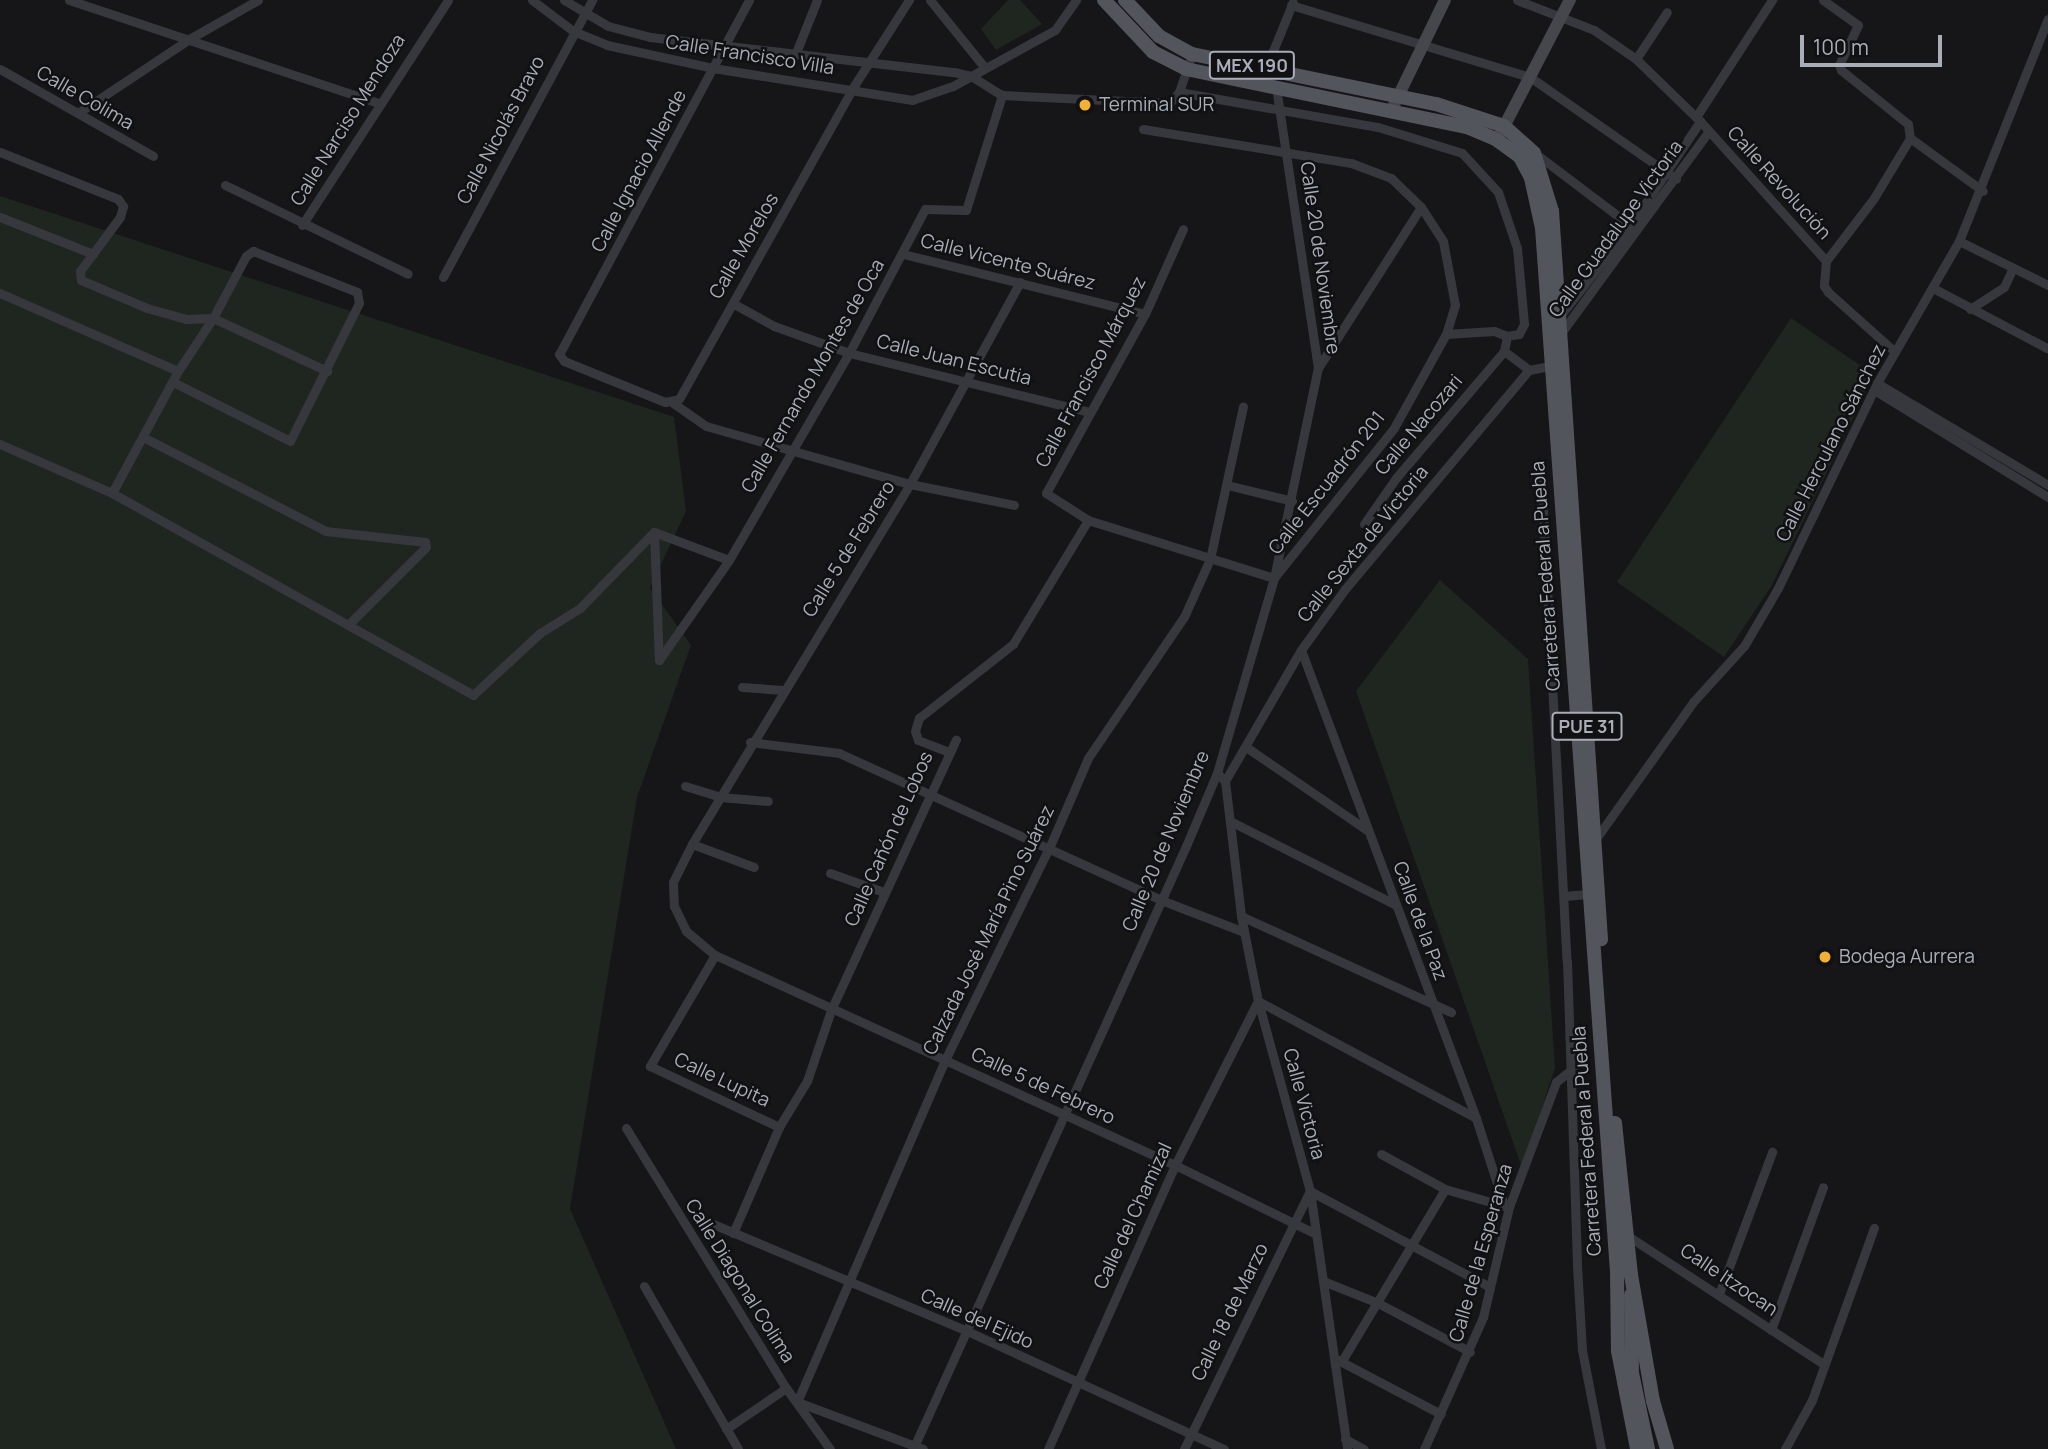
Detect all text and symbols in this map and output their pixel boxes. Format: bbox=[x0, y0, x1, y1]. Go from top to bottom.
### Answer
scale bar bbox=[1803, 21, 1945, 65]
street label: Calle Narciso Mendoza bbox=[286, 30, 410, 210]
street label: Calle Francisco Villa bbox=[664, 30, 836, 80]
text: 100 m bbox=[1813, 33, 1869, 61]
road number: MEX 190 bbox=[1208, 51, 1296, 80]
street label: Calle Nicolás Bravo bbox=[452, 52, 550, 208]
street label: Calle Colima bbox=[32, 61, 138, 135]
street label: Calle Ignacio Allende bbox=[587, 86, 691, 256]
place label: Terminal SUR bbox=[1099, 94, 1214, 116]
marker: Terminal SUR bbox=[1077, 97, 1093, 113]
street label: Calle Revolución bbox=[1722, 122, 1836, 244]
street label: Calle Guadalupe Victoria bbox=[1544, 136, 1688, 322]
street label: Calle 20 de Noviembre bbox=[1295, 160, 1345, 356]
street label: Calle Morelos bbox=[705, 189, 783, 303]
street label: Calle Vicente Suárez bbox=[918, 229, 1098, 295]
street label: Calle Fernando Montes de Oca bbox=[737, 255, 889, 497]
street label: Calle Francisco Márquez bbox=[1031, 273, 1151, 471]
street label: Calle Juan Escutia bbox=[874, 330, 1034, 390]
street label: Calle Herculano Sánchez bbox=[1771, 341, 1891, 545]
street label: Calle Nacozari bbox=[1370, 370, 1468, 480]
street label: Calle Escuadrón 201 bbox=[1264, 407, 1390, 559]
street label: Carretera Federal a Puebla bbox=[1527, 460, 1565, 692]
street label: Calle Sexta de Victoria bbox=[1293, 461, 1433, 627]
street label: Calle 5 de Febrero bbox=[798, 477, 900, 621]
road number: PUE 31 bbox=[1550, 712, 1624, 740]
street label: Calle 20 de Noviembre bbox=[1118, 747, 1214, 935]
street label: Calle Cañón de Lobos bbox=[840, 748, 938, 930]
street label: Calzada José María Pino Suárez bbox=[919, 802, 1059, 1058]
street label: Calle de la Paz bbox=[1388, 859, 1452, 983]
place label: Bodega Aurrera bbox=[1839, 946, 1975, 968]
marker: Bodega Aurrera bbox=[1817, 949, 1833, 965]
street label: Carretera Federal a Puebla bbox=[1568, 1025, 1606, 1257]
street label: Calle 5 de Febrero bbox=[967, 1043, 1119, 1129]
street label: Calle Victoria bbox=[1278, 1046, 1330, 1162]
street label: Calle Lupita bbox=[671, 1048, 773, 1112]
street label: Calle del Chamizal bbox=[1089, 1139, 1177, 1293]
street label: Calle de la Esperanza bbox=[1445, 1161, 1517, 1345]
street label: Calle Diagonal Colima bbox=[680, 1195, 800, 1367]
street label: Calle 18 de Marzo bbox=[1187, 1239, 1273, 1385]
street label: Calle Itzocan bbox=[1676, 1239, 1782, 1321]
street label: Calle del Ejido bbox=[917, 1284, 1037, 1354]

